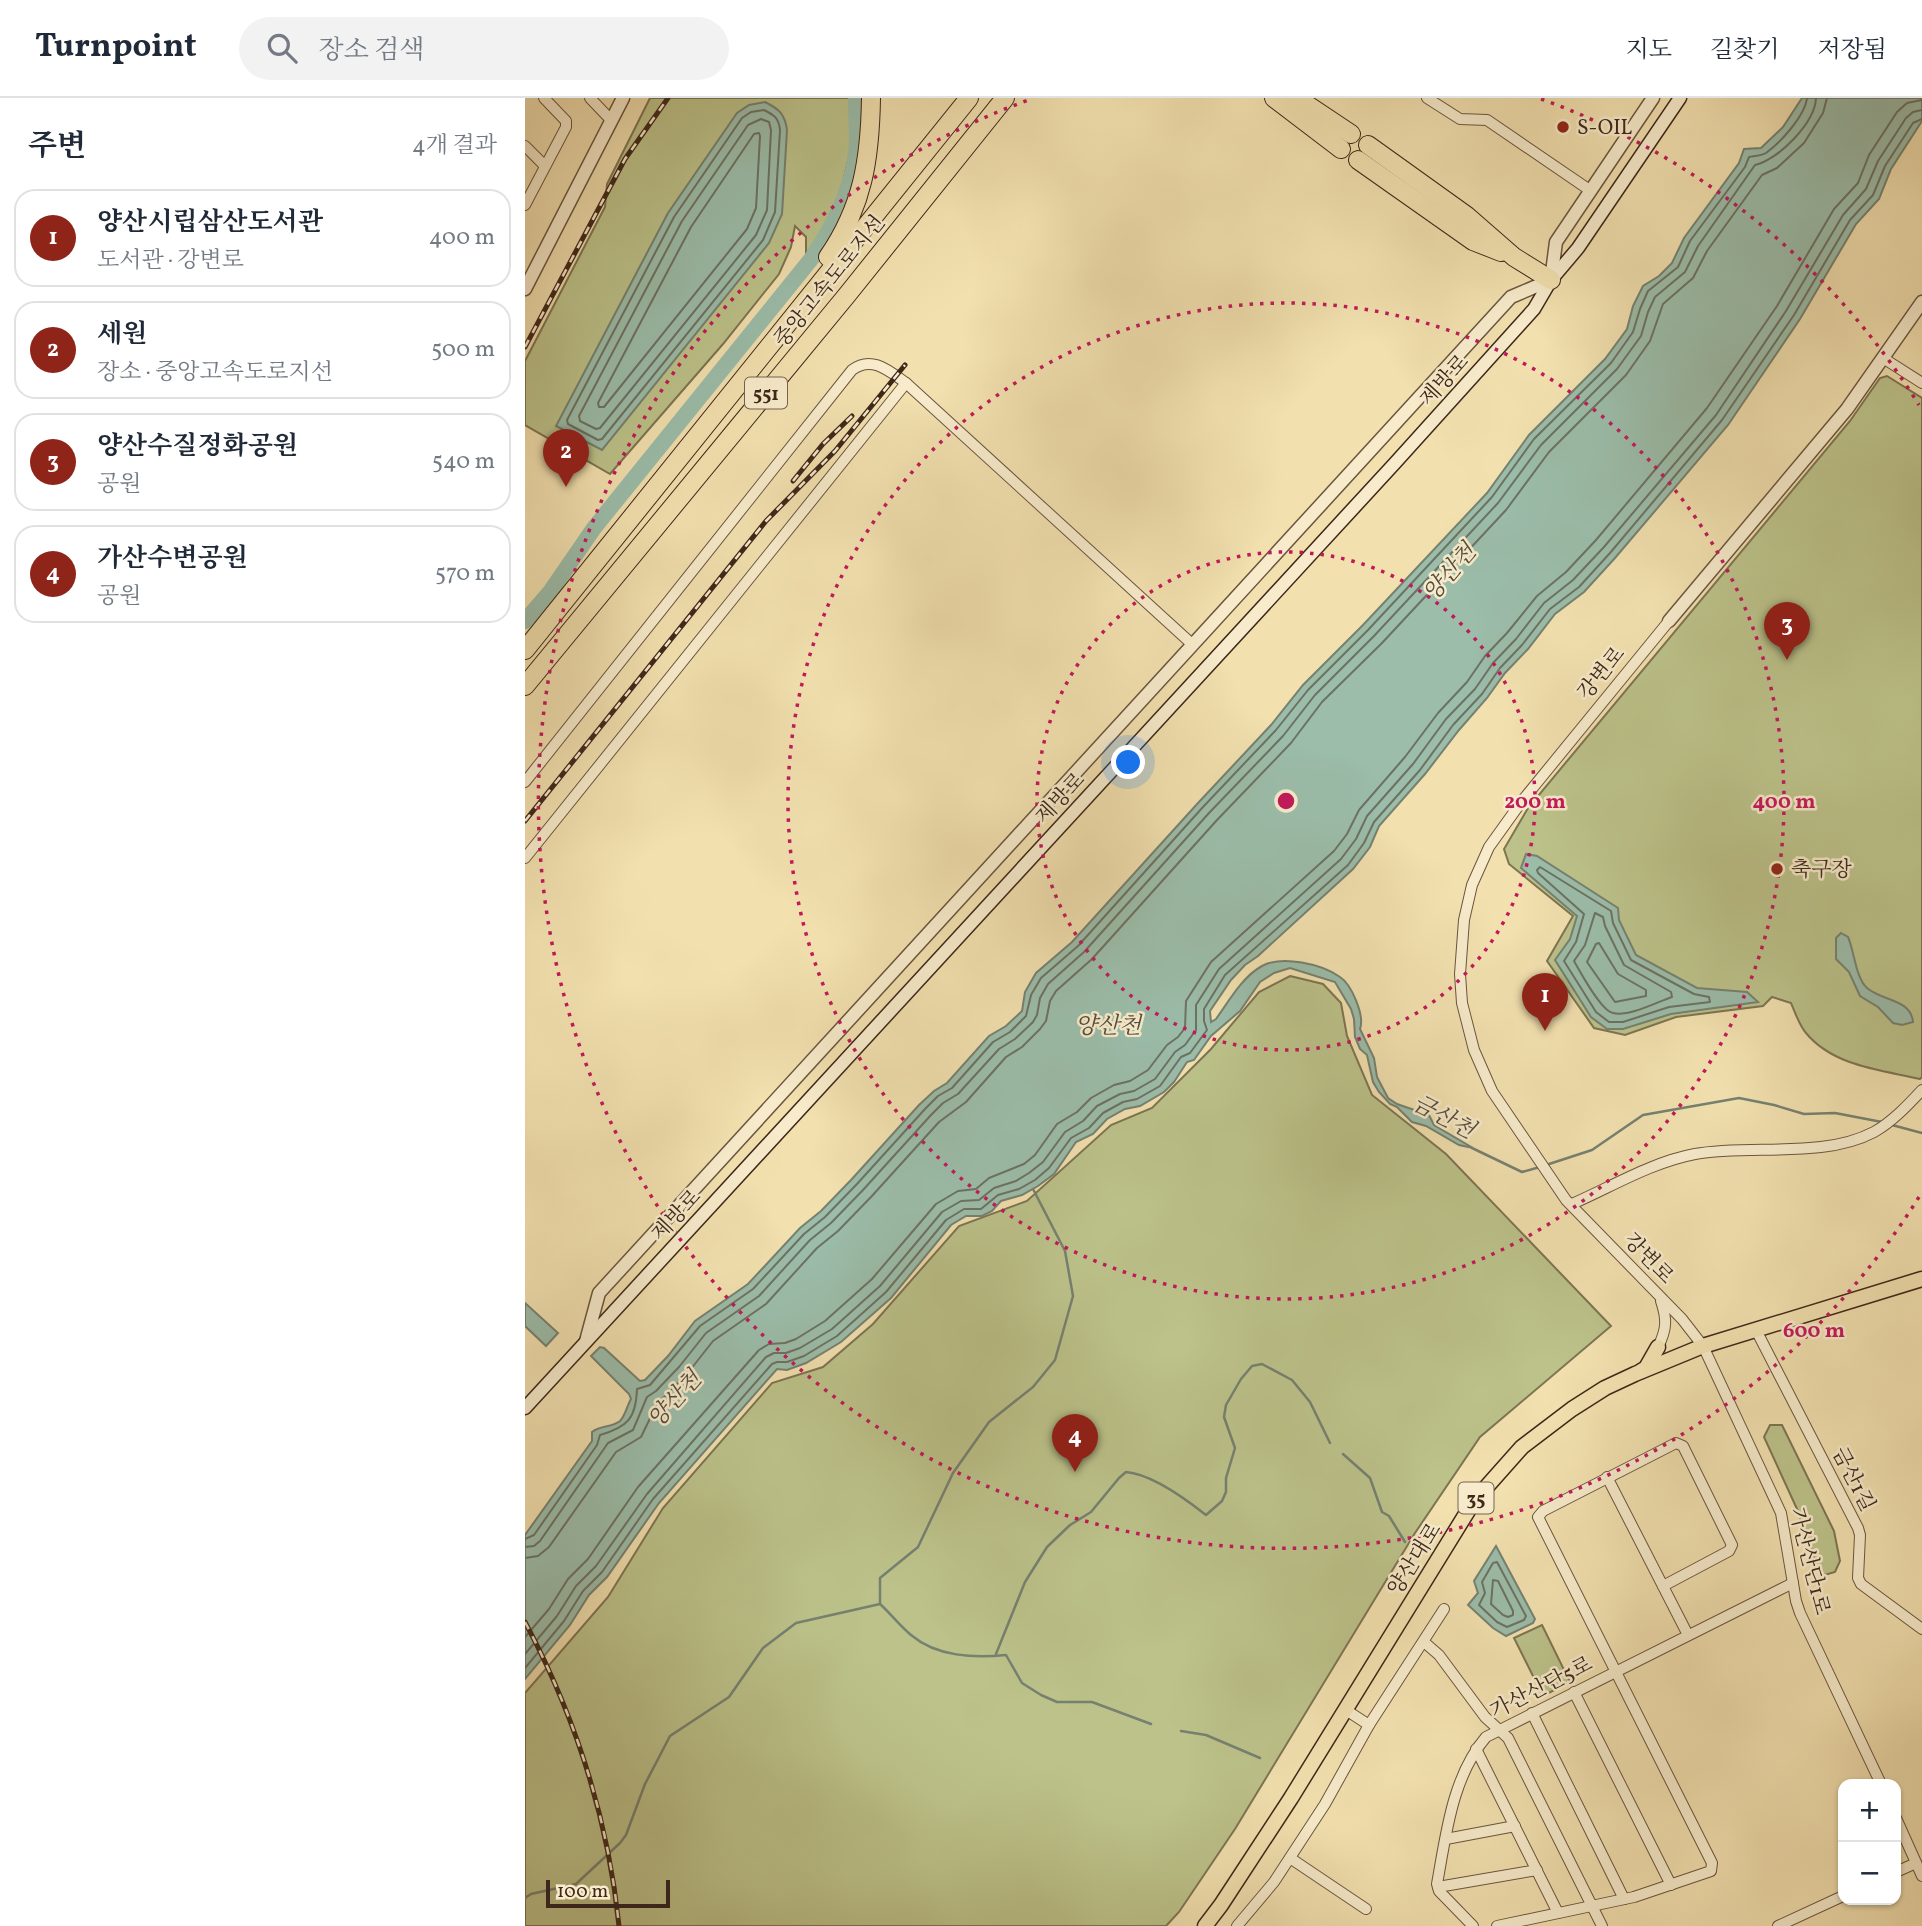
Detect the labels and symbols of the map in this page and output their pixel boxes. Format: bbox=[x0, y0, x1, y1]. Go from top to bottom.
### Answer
place label: S-OIL bbox=[1577, 114, 1633, 143]
marker: S-OIL bbox=[1555, 119, 1571, 135]
street label: 중앙고속도로지선 bbox=[768, 210, 893, 354]
street label: 제방로 bbox=[1414, 349, 1476, 413]
road number: 551 bbox=[745, 378, 787, 408]
pin: 2 bbox=[543, 429, 589, 487]
water label: 양산천 bbox=[1417, 536, 1486, 609]
pin: 3 bbox=[1764, 602, 1810, 660]
street label: 강변로 bbox=[1572, 641, 1633, 707]
your location bbox=[1111, 745, 1145, 779]
street label: 제방로 bbox=[1030, 767, 1092, 831]
text: 200 m bbox=[1504, 788, 1566, 817]
text: 400 m bbox=[1753, 788, 1815, 817]
centre of rings bbox=[1274, 789, 1298, 813]
place label: 축구장 bbox=[1791, 856, 1853, 885]
marker: 축구장 bbox=[1769, 861, 1785, 877]
pin: 1 bbox=[1522, 973, 1568, 1031]
water label: 양산천 bbox=[1075, 1011, 1143, 1043]
water label: 금산천 bbox=[1406, 1088, 1482, 1148]
street label: 제방로 bbox=[646, 1184, 708, 1248]
street label: 강변로 bbox=[1616, 1227, 1679, 1291]
text: 600 m bbox=[1783, 1317, 1845, 1346]
water label: 양산천 bbox=[641, 1364, 711, 1436]
pin: 4 bbox=[1052, 1414, 1098, 1472]
street label: 금산1길 bbox=[1824, 1442, 1881, 1517]
road number: 35 bbox=[1459, 1482, 1493, 1514]
street label: 가산산단1로 bbox=[1781, 1505, 1836, 1618]
street label: 양산대로 bbox=[1381, 1518, 1449, 1602]
street label: 가산산단5로 bbox=[1485, 1650, 1598, 1727]
scale bar bbox=[546, 1877, 670, 1909]

